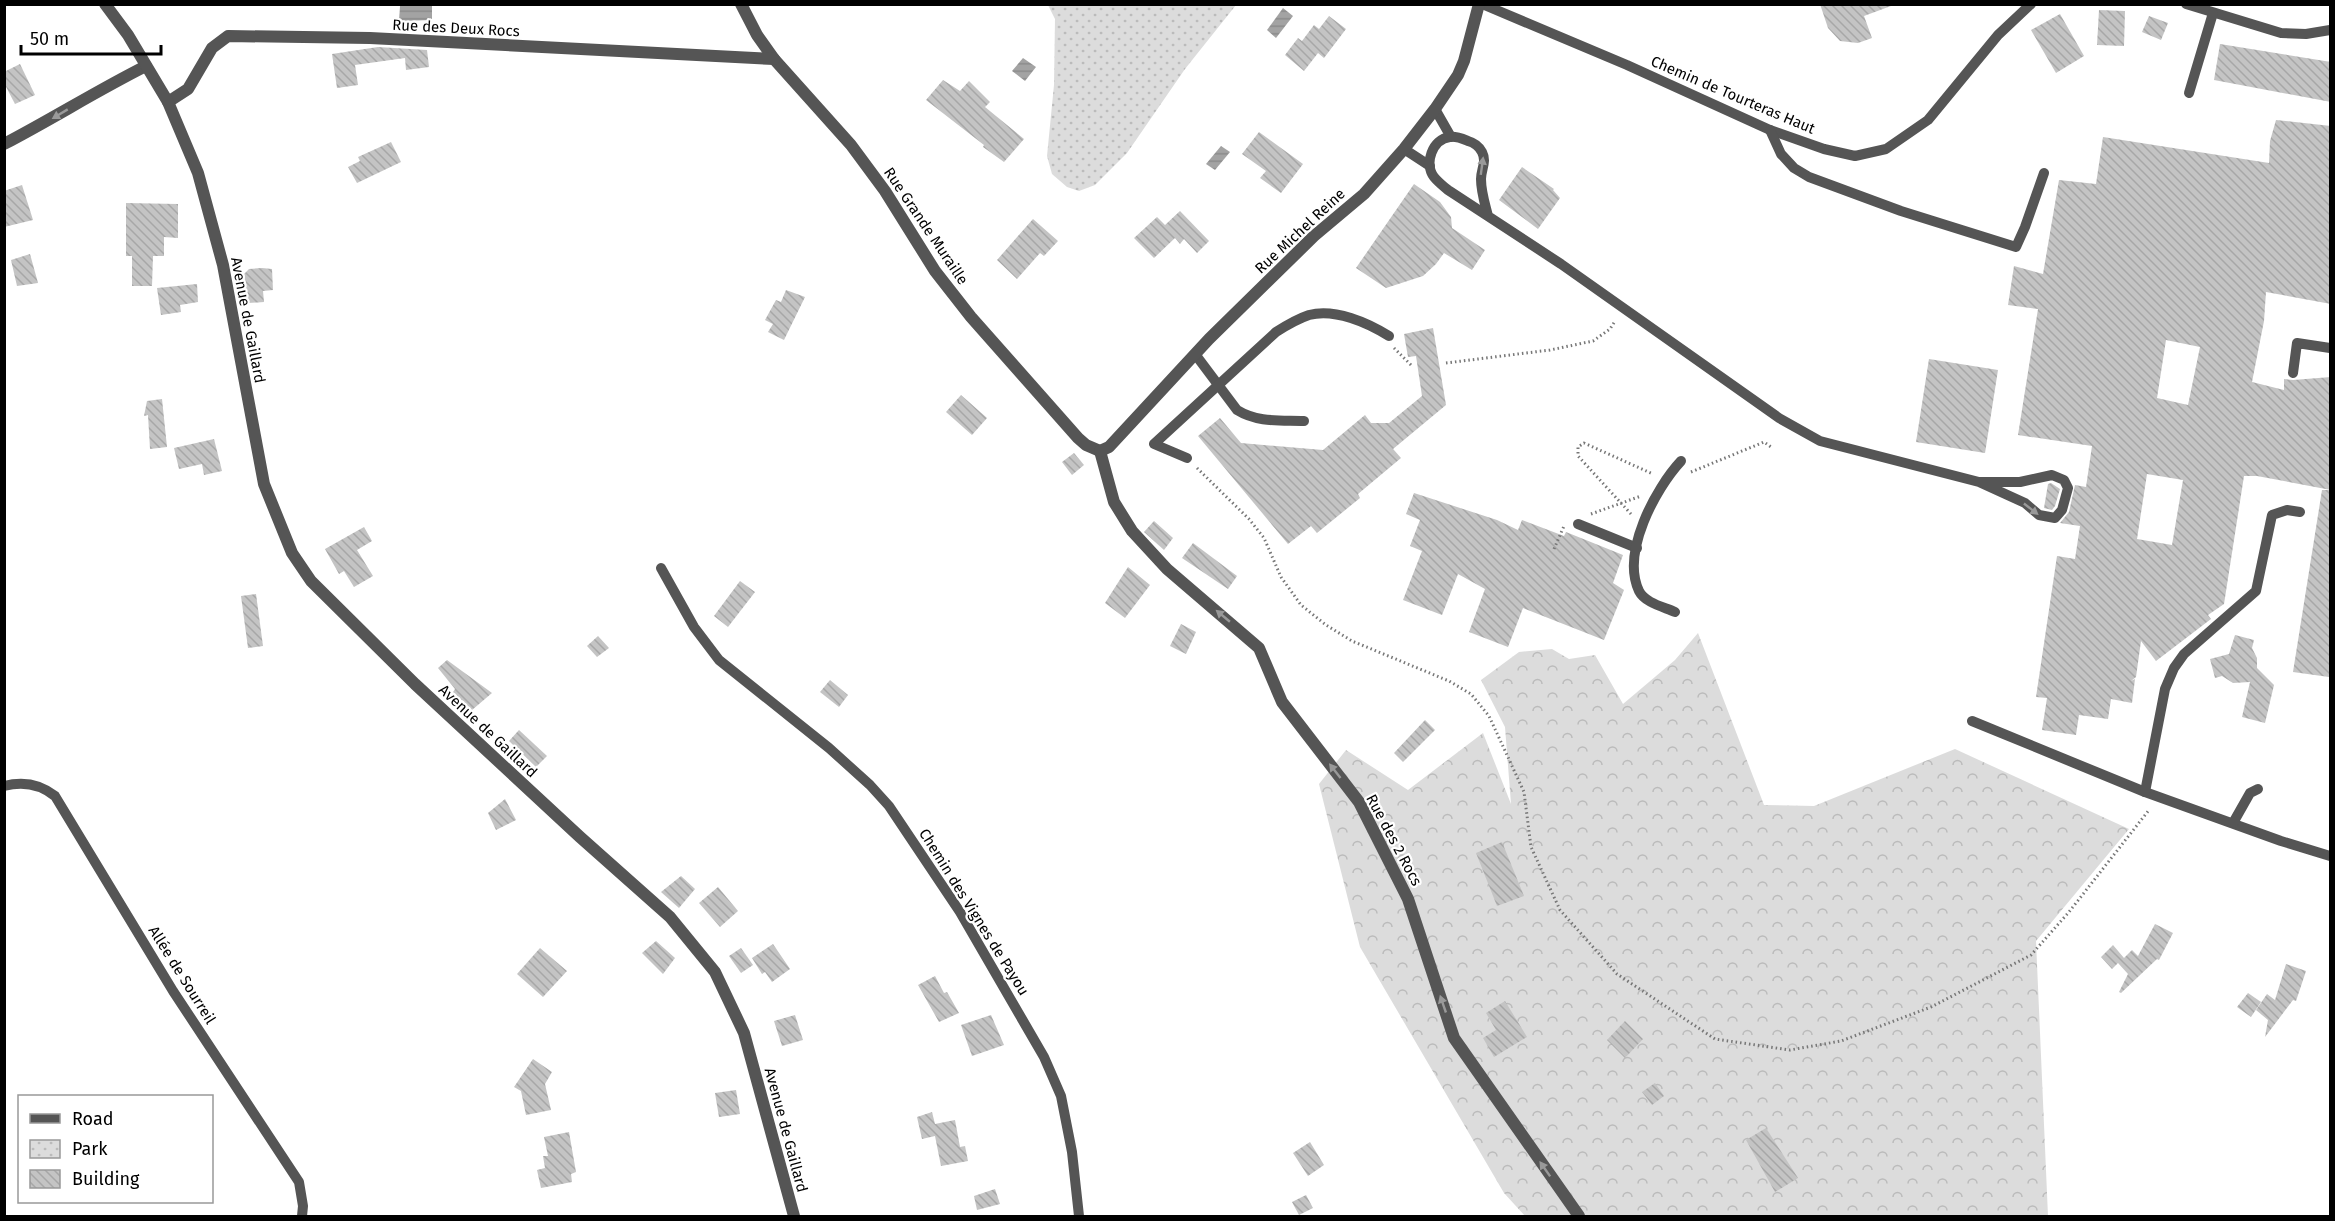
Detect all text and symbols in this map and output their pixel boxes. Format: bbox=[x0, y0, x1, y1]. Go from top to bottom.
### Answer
street label: Rue des Deux Rocs bbox=[392, 16, 520, 40]
scale bar bbox=[21, 18, 160, 56]
text: 50 m bbox=[30, 28, 69, 50]
street label: Chemin de Tourteras Haut bbox=[1648, 52, 1818, 138]
one-way arrow bbox=[52, 108, 68, 119]
one-way arrow bbox=[1477, 156, 1487, 175]
street label: Rue Grande Muraille bbox=[880, 164, 972, 288]
street label: Rue Michel Reine bbox=[1251, 185, 1349, 277]
street label: Avenue de Gaillard bbox=[227, 255, 269, 385]
one-way arrow bbox=[2023, 502, 2038, 514]
one-way arrow bbox=[1215, 609, 1231, 622]
street label: Avenue de Gaillard bbox=[435, 681, 541, 781]
one-way arrow bbox=[1329, 764, 1341, 780]
street label: Rue des 2 Rocs bbox=[1362, 791, 1426, 889]
street label: Chemin des Vignes de Payou bbox=[915, 825, 1033, 999]
street label: Allée de Sourreil bbox=[145, 923, 220, 1028]
one-way arrow bbox=[1437, 995, 1447, 1013]
street label: Avenue de Gaillard bbox=[761, 1066, 811, 1194]
legend bbox=[18, 1095, 213, 1203]
text: Road bbox=[72, 1108, 114, 1130]
text: Park bbox=[72, 1138, 108, 1160]
one-way arrow bbox=[1539, 1161, 1551, 1177]
text: Building bbox=[72, 1168, 140, 1190]

